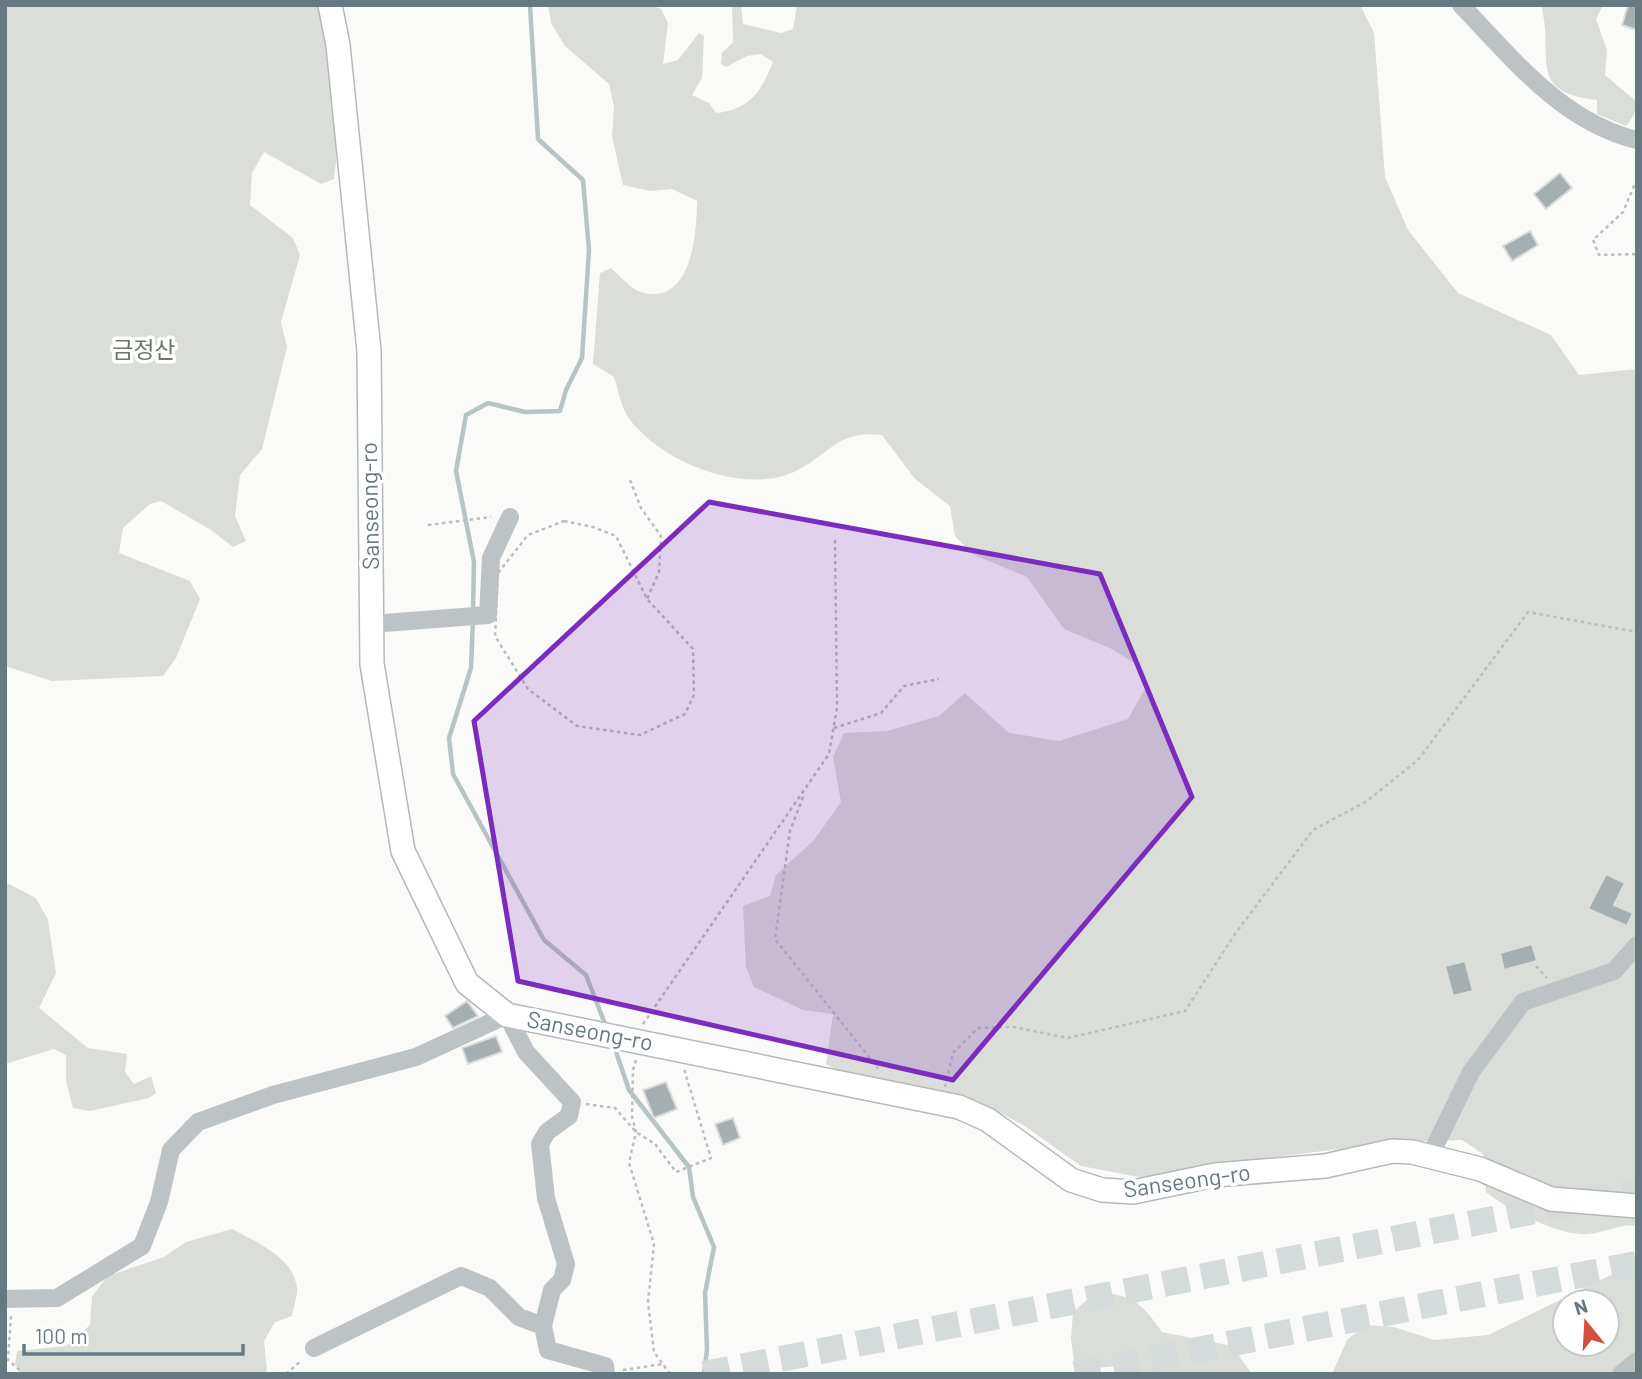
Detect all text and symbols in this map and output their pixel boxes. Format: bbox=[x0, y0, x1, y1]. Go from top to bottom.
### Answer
park label: 금정산 bbox=[112, 335, 176, 363]
street label: Sanseong-ro bbox=[354, 442, 384, 570]
street label: Sanseong-ro bbox=[525, 1004, 656, 1056]
street label: Sanseong-ro bbox=[1122, 1157, 1252, 1203]
north arrow bbox=[1551, 1288, 1621, 1358]
text: N bbox=[1571, 1293, 1590, 1319]
scale bar bbox=[24, 1312, 243, 1356]
text: 100 m bbox=[35, 1323, 88, 1348]

